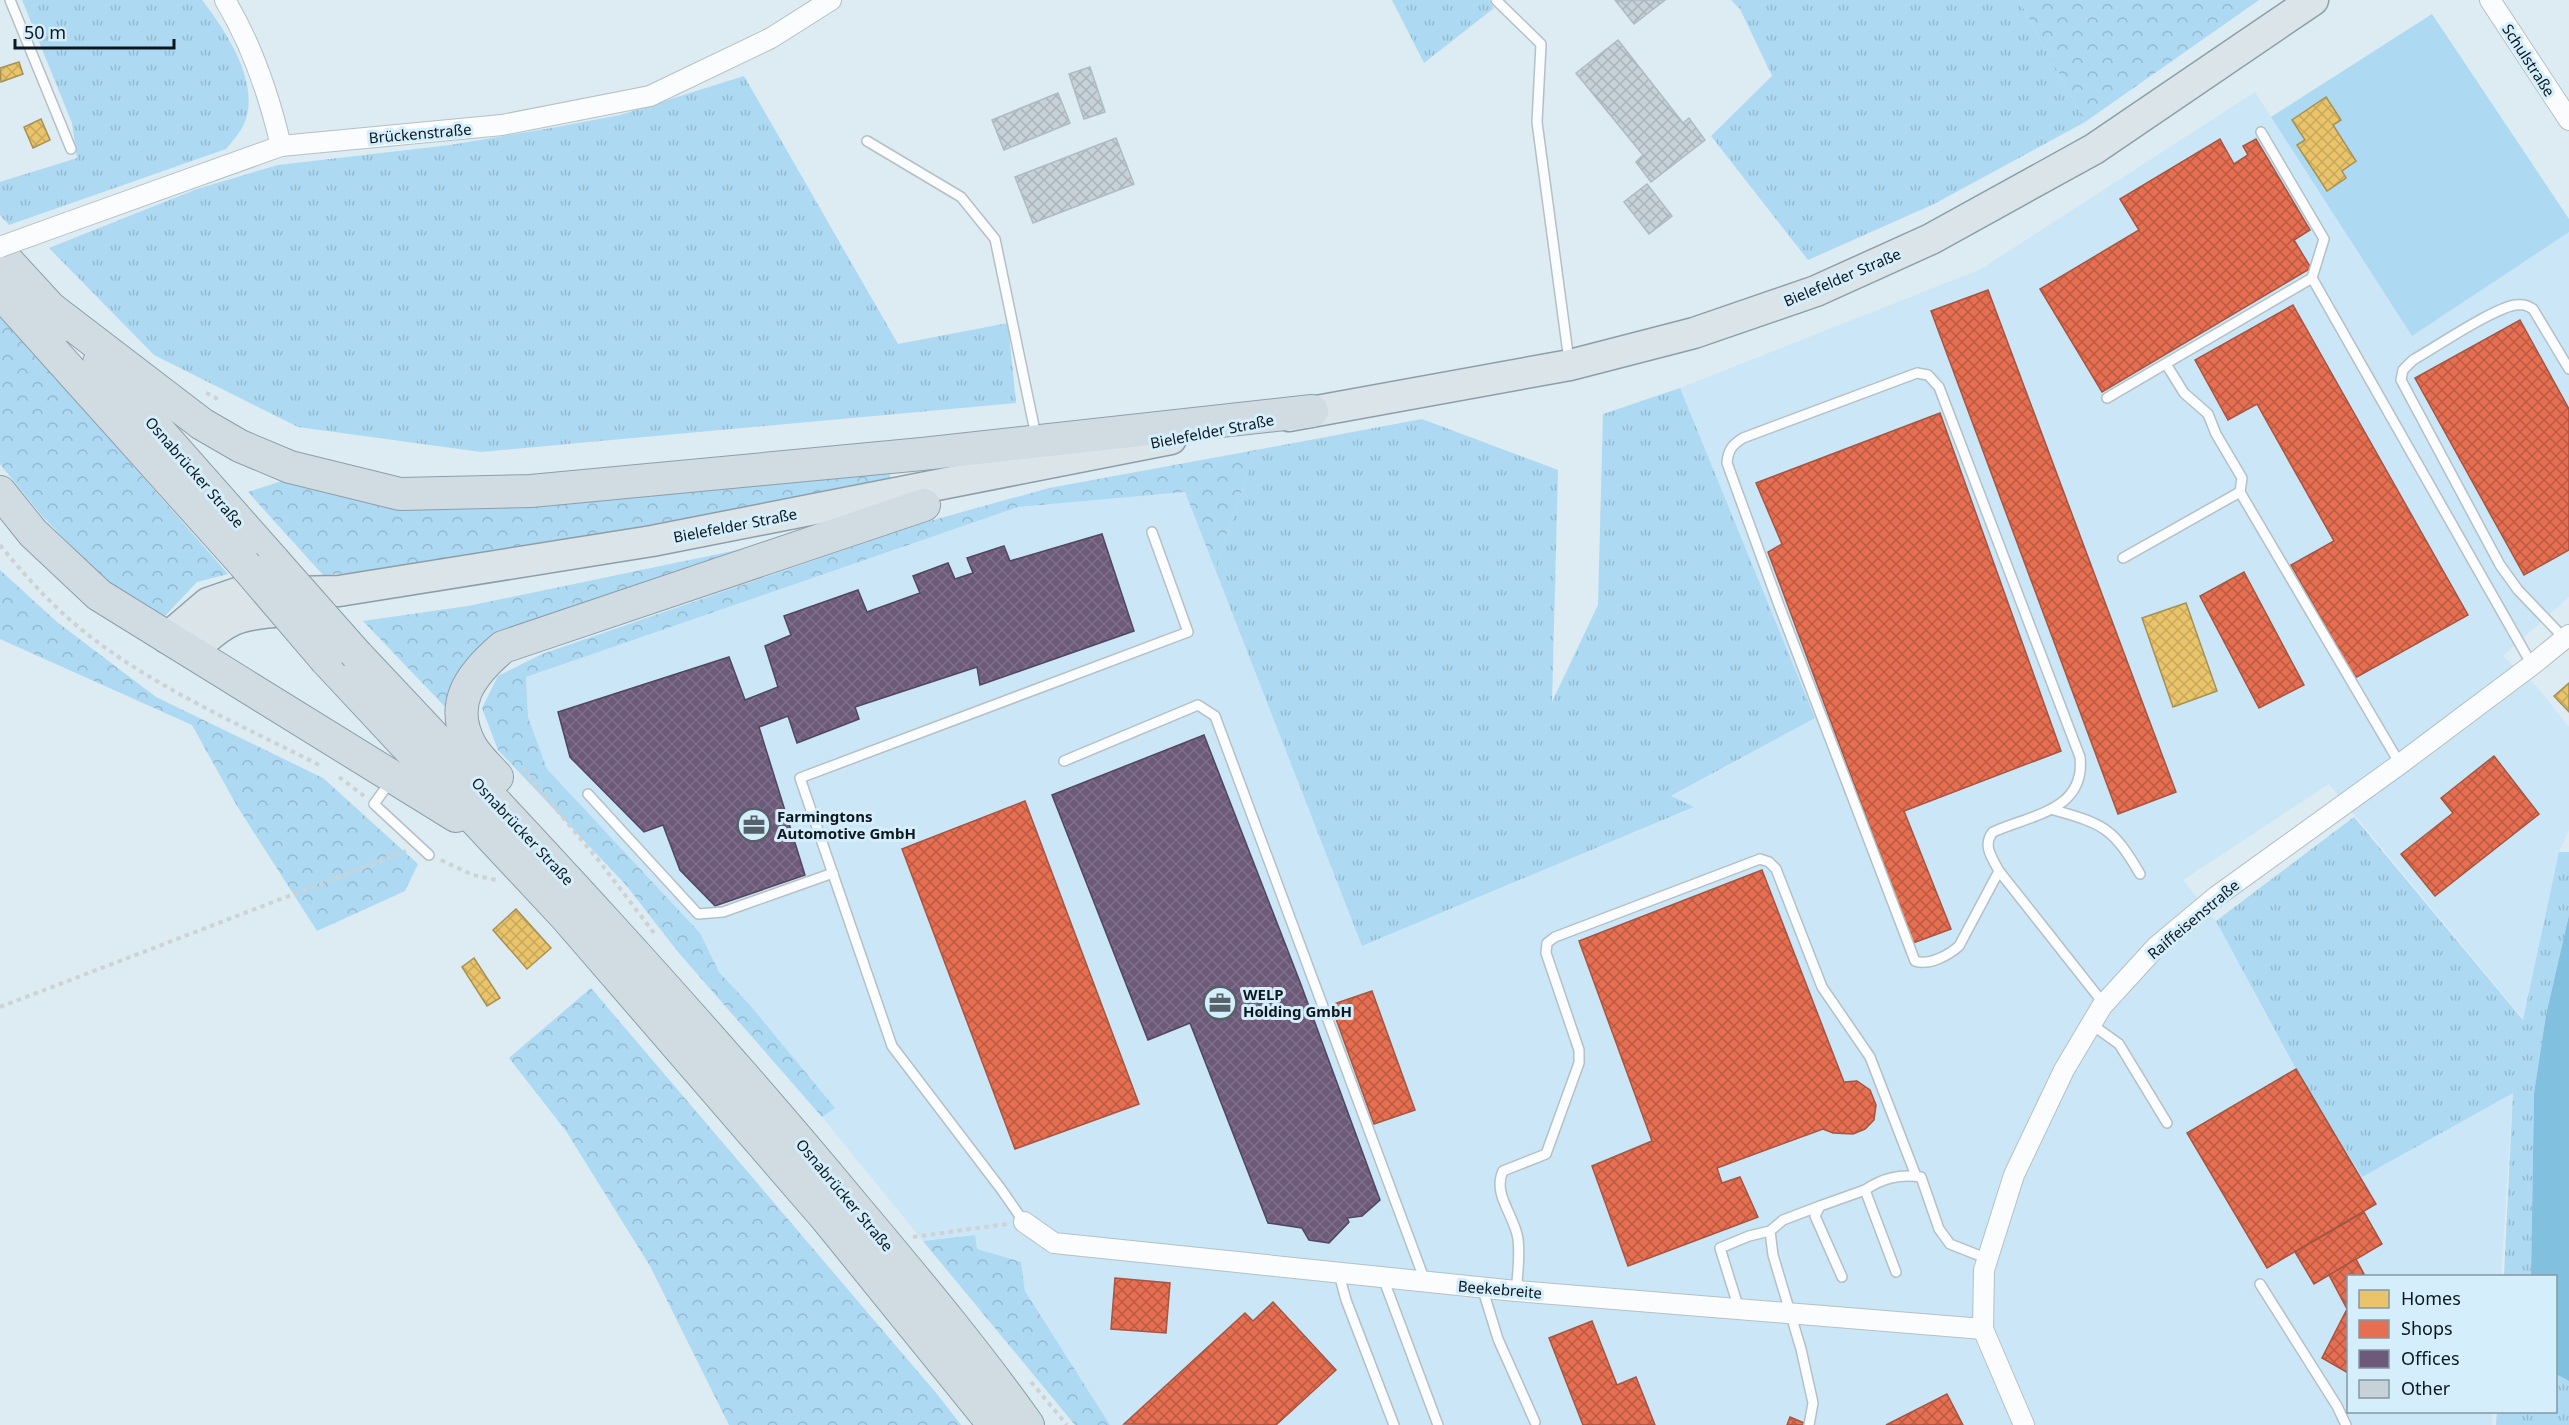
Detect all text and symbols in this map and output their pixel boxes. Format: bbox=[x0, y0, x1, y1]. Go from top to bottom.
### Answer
scale bar bbox=[15, 12, 174, 50]
text: 50 m bbox=[24, 20, 66, 44]
street label: Schulstraße bbox=[2498, 20, 2560, 100]
street label: Brückenstraße bbox=[368, 119, 472, 147]
street label: Bielefelder Straße bbox=[1780, 243, 1904, 311]
street label: Bielefelder Straße bbox=[1148, 409, 1276, 453]
street label: Osnabrücker Straße bbox=[141, 412, 249, 532]
street label: Bielefelder Straße bbox=[671, 503, 799, 547]
street label: Osnabrücker Straße bbox=[468, 773, 578, 889]
place label: Farmingtons Automotive GmbH bbox=[777, 806, 916, 843]
office icon: Farmingtons Automotive GmbH bbox=[736, 807, 772, 843]
street label: Raiffeisenstraße bbox=[2143, 875, 2243, 963]
place label: WELP Holding GmbH bbox=[1243, 984, 1352, 1021]
office icon: WELP Holding GmbH bbox=[1202, 985, 1238, 1021]
street label: Osnabrücker Straße bbox=[792, 1135, 898, 1255]
street label: Beekebreite bbox=[1457, 1275, 1543, 1303]
legend bbox=[2347, 1275, 2557, 1413]
text: Homes bbox=[2401, 1286, 2461, 1310]
text: Shops bbox=[2401, 1316, 2453, 1340]
text: Offices bbox=[2401, 1346, 2460, 1370]
text: Other bbox=[2401, 1376, 2451, 1400]

